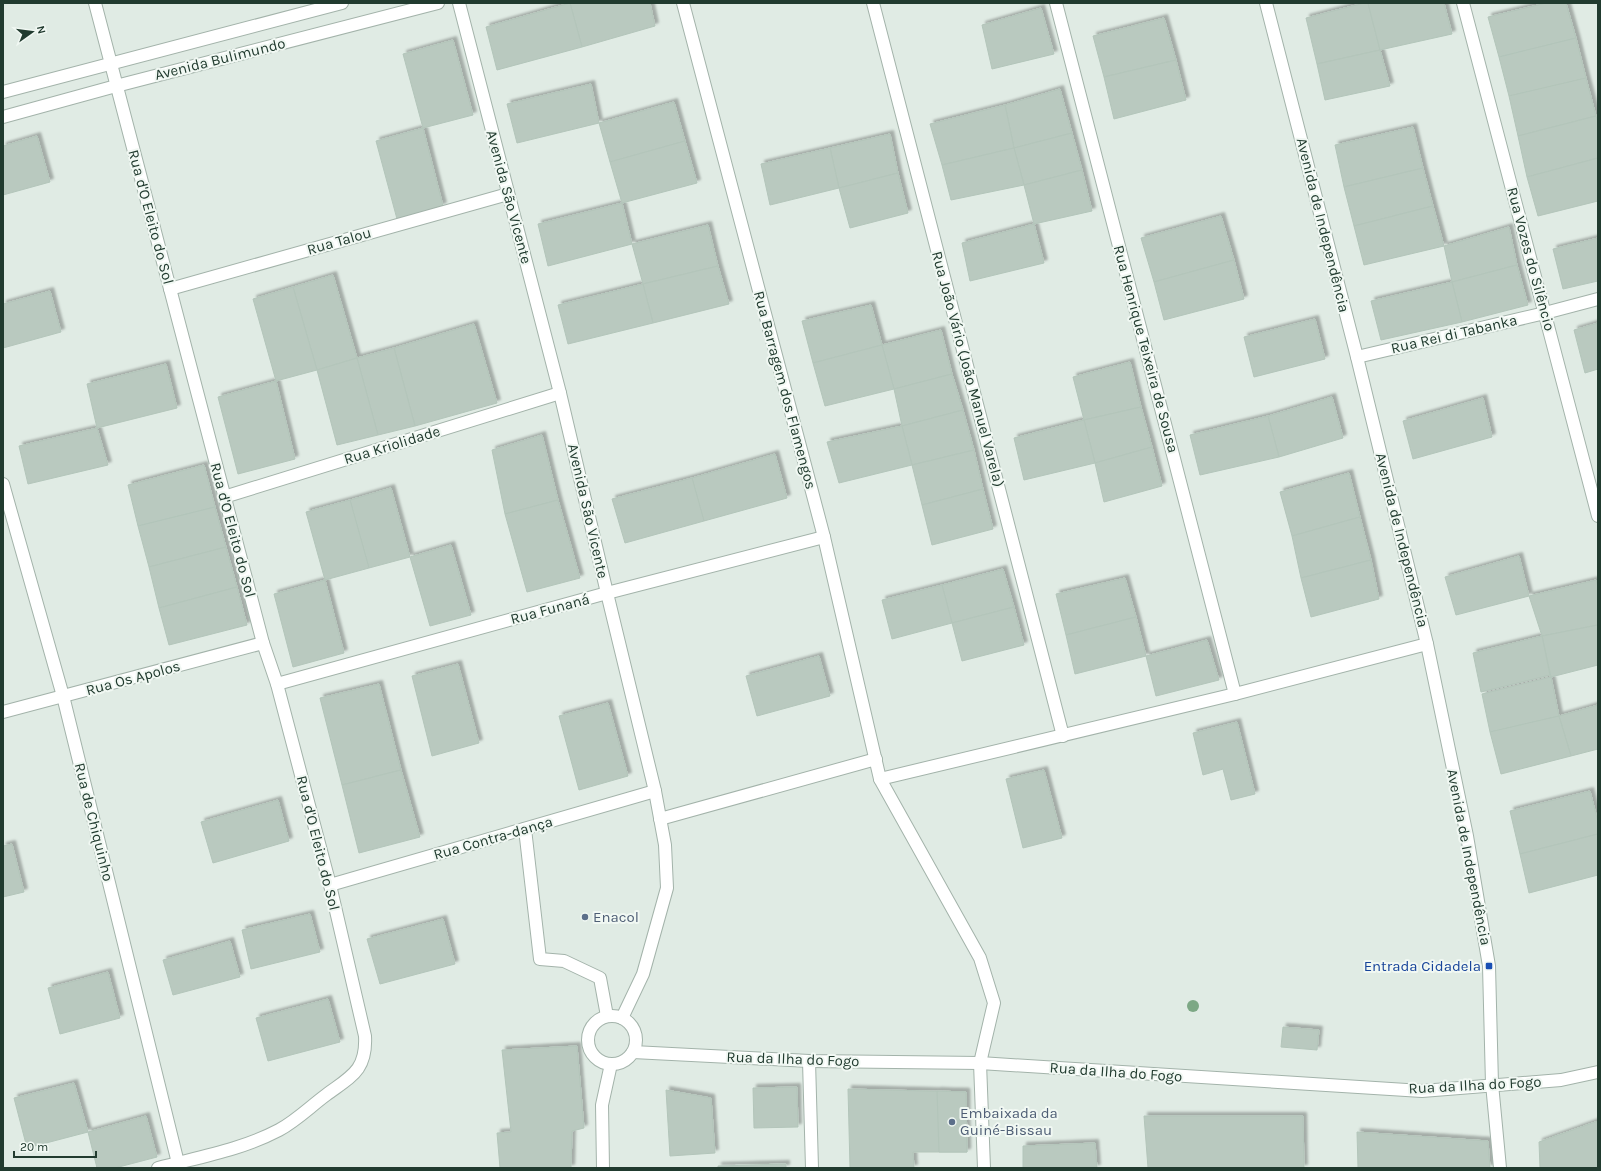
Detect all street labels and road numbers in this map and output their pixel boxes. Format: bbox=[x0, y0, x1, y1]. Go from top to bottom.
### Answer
street label: Avenida Bulimundo bbox=[153, 34, 287, 84]
street label: Avenida São Vicente bbox=[483, 128, 535, 266]
street label: Avenida de Independência bbox=[1293, 136, 1353, 314]
street label: Rua d'O Eleito do Sol bbox=[124, 148, 178, 286]
street label: Rua Vozes do Silêncio bbox=[1503, 185, 1559, 333]
street label: Rua Talou bbox=[305, 223, 373, 259]
street label: Rua Henrique Teixeira de Sousa bbox=[1110, 243, 1182, 455]
street label: Rua João Vário (João Manuel Varela) bbox=[928, 249, 1008, 489]
street label: Rua Barragem dos Flamengos bbox=[750, 289, 820, 491]
street label: Rua Rei di Tabanka bbox=[1389, 311, 1519, 357]
street label: Rua Kriolidade bbox=[342, 422, 442, 468]
street label: Avenida São Vicente bbox=[564, 442, 612, 580]
street label: Avenida de Independência bbox=[1372, 451, 1432, 629]
street label: Rua d'O Eleito do Sol bbox=[206, 461, 260, 599]
street label: Rua Funaná bbox=[508, 590, 592, 628]
street label: Rua Os Apolos bbox=[84, 657, 182, 699]
street label: Rua de Chiquinho bbox=[71, 761, 117, 883]
street label: Avenida de Independência bbox=[1443, 767, 1495, 947]
street label: Rua d'O Eleito do Sol bbox=[293, 774, 343, 912]
street label: Rua Contra-dança bbox=[431, 812, 555, 864]
street label: Rua da Ilha do Fogo bbox=[726, 1048, 860, 1070]
street label: Rua da Ilha do Fogo bbox=[1049, 1058, 1183, 1086]
street label: Rua da Ilha do Fogo bbox=[1408, 1073, 1542, 1097]

